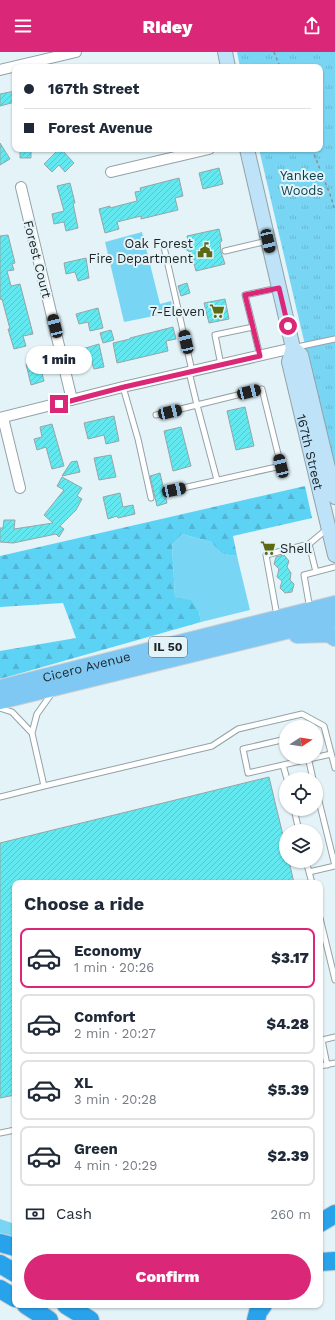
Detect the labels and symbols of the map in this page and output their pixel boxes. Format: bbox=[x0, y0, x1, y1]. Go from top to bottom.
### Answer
park label: Yankee Woods bbox=[280, 168, 324, 198]
street label: Forest Court bbox=[21, 219, 55, 300]
car bbox=[259, 228, 277, 254]
place label: Oak Forest Fire Department bbox=[89, 236, 194, 266]
public building icon: Oak Forest Fire Department bbox=[196, 241, 214, 259]
supermarket icon: 7-Eleven bbox=[208, 302, 226, 320]
place label: 7-Eleven bbox=[150, 304, 205, 319]
car bbox=[46, 313, 64, 339]
route start bbox=[279, 317, 297, 335]
car bbox=[177, 329, 195, 355]
callout: 1 min bbox=[26, 346, 92, 374]
car bbox=[236, 383, 262, 401]
route end bbox=[50, 395, 68, 413]
car bbox=[157, 403, 183, 421]
street label: 167th Street bbox=[294, 413, 326, 492]
car bbox=[272, 453, 290, 479]
car bbox=[161, 482, 187, 498]
supermarket icon: Shell bbox=[259, 539, 277, 557]
place label: Shell bbox=[280, 541, 312, 556]
road number: IL 50 bbox=[149, 637, 187, 657]
street label: Cicero Avenue bbox=[41, 649, 132, 685]
north arrow bbox=[279, 720, 323, 764]

